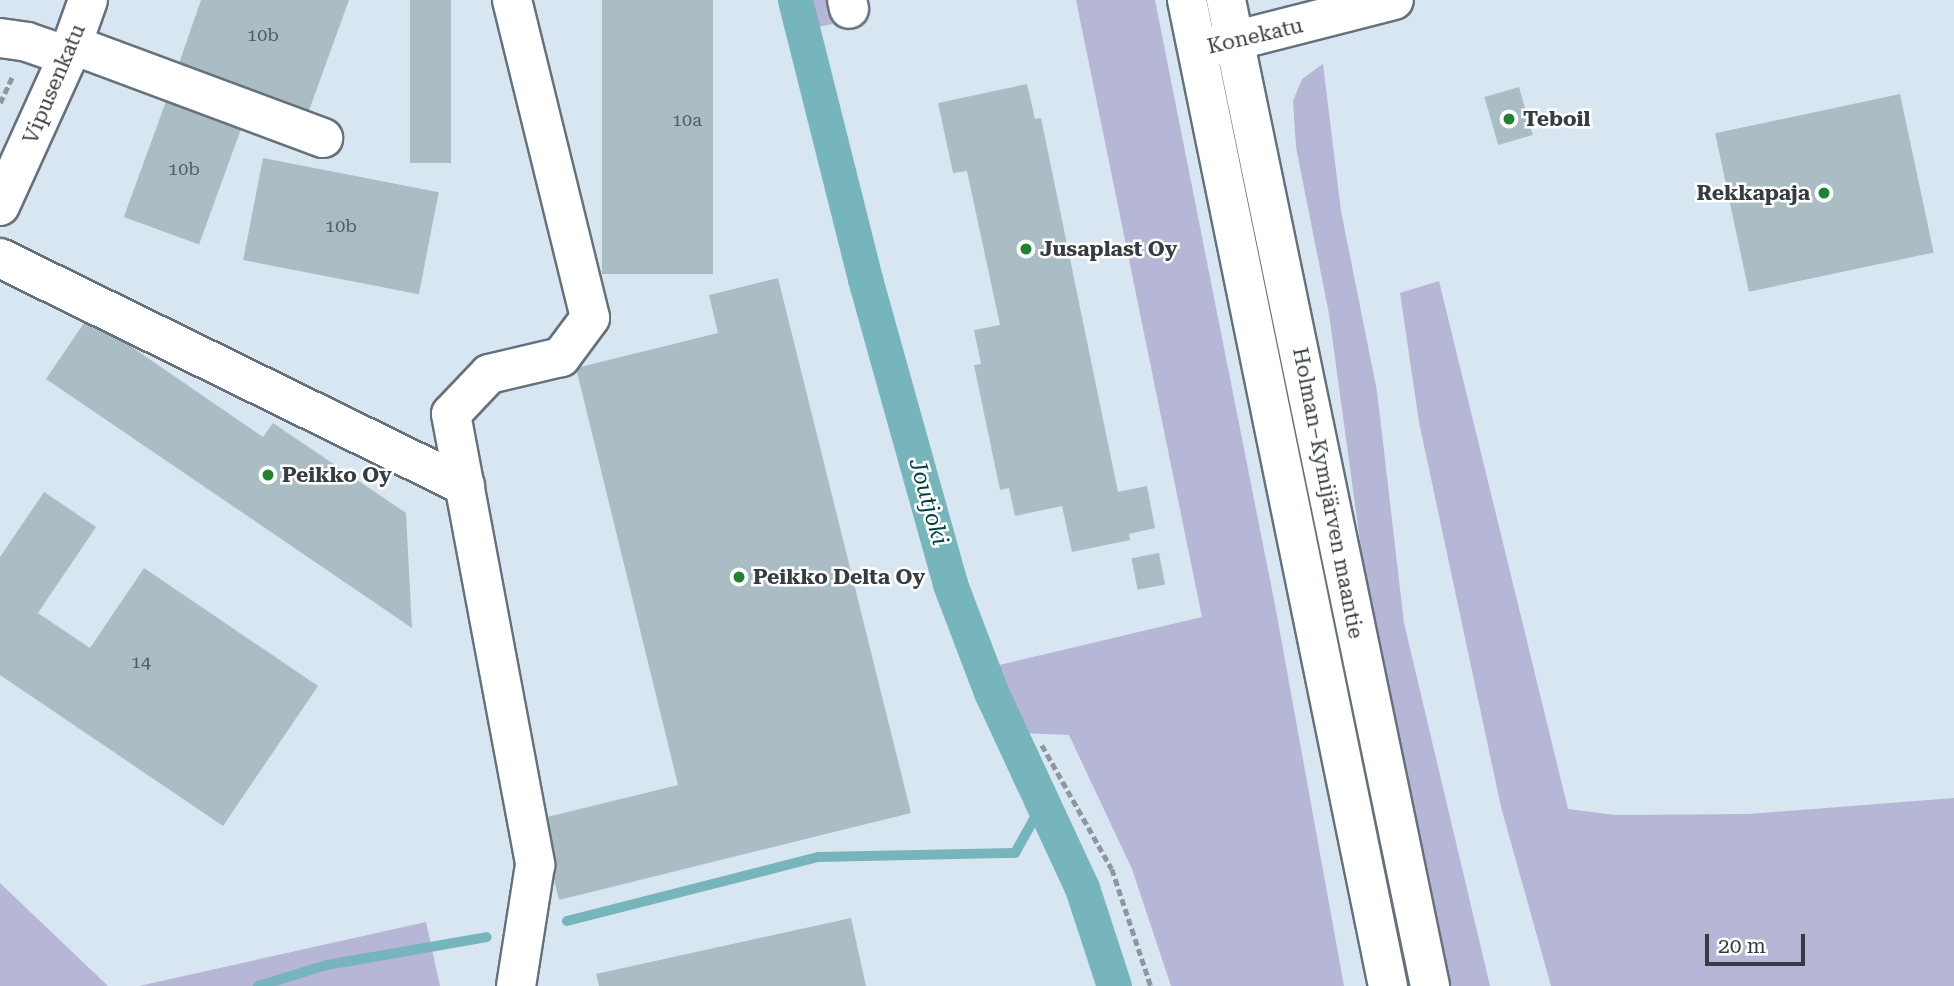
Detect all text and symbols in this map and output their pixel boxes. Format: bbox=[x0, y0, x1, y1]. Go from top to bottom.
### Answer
street label: Konekatu bbox=[1205, 13, 1305, 59]
street label: Vipusenkatu bbox=[17, 20, 91, 148]
house number: 10b bbox=[247, 24, 279, 46]
place label: Teboil bbox=[1523, 106, 1590, 132]
house number: 10a bbox=[672, 109, 702, 131]
marker: Teboil bbox=[1501, 111, 1517, 127]
house number: 10b bbox=[168, 158, 200, 180]
place label: Rekkapaja bbox=[1697, 180, 1810, 206]
marker: Rekkapaja bbox=[1816, 185, 1832, 201]
house number: 10b bbox=[325, 215, 357, 237]
place label: Jusaplast Oy bbox=[1040, 236, 1177, 262]
marker: Jusaplast Oy bbox=[1018, 241, 1034, 257]
street label: Holman–Kymijärven maantie bbox=[1287, 345, 1369, 641]
water label: Joutjoki bbox=[903, 456, 953, 548]
place label: Peikko Oy bbox=[282, 462, 392, 488]
marker: Peikko Oy bbox=[260, 467, 276, 483]
place label: Peikko Delta Oy bbox=[753, 564, 925, 590]
marker: Peikko Delta Oy bbox=[731, 569, 747, 585]
house number: 14 bbox=[131, 651, 151, 673]
scale bar bbox=[1709, 920, 1809, 964]
text: 20 m bbox=[1718, 934, 1766, 958]

